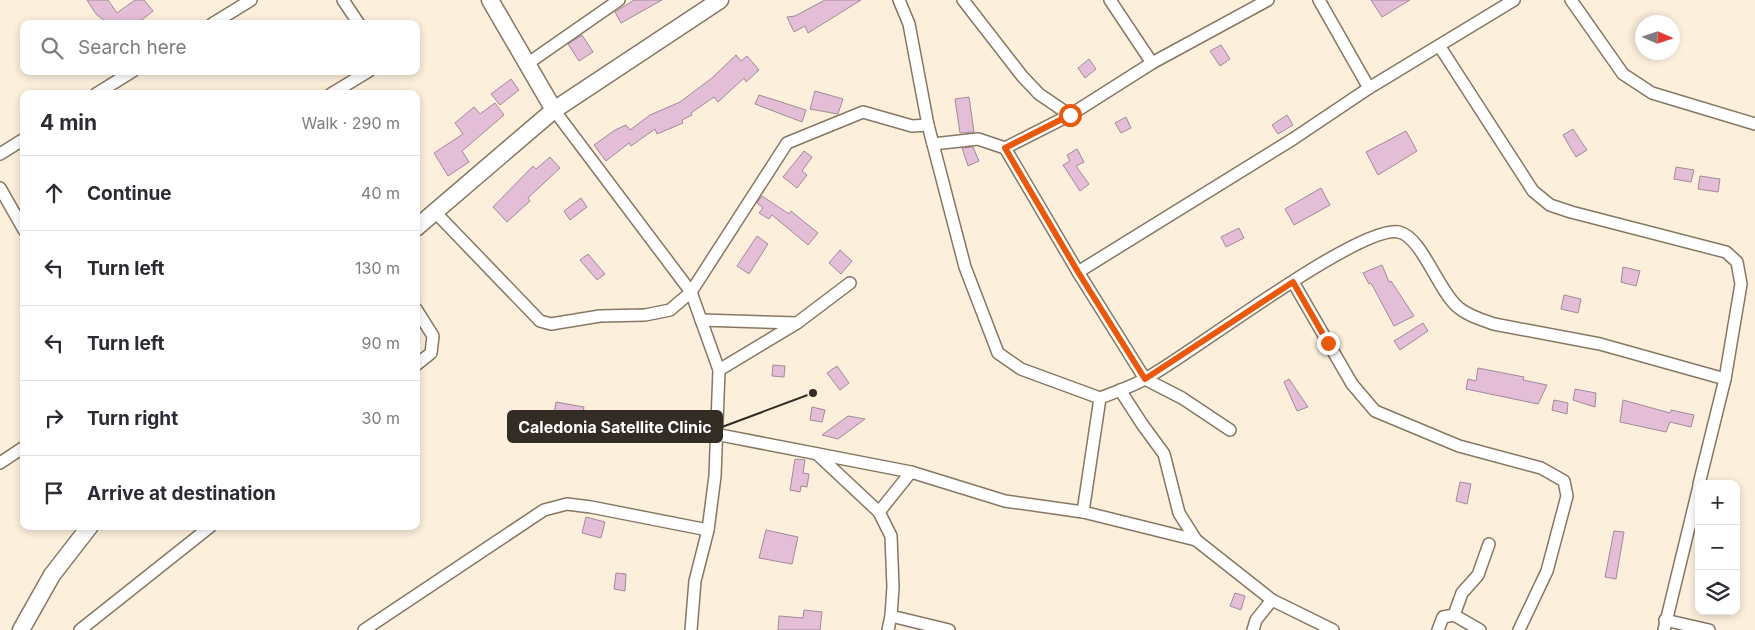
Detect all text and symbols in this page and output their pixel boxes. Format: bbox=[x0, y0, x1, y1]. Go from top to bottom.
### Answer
north arrow bbox=[1635, 15, 1680, 60]
search box bbox=[20, 20, 420, 75]
icon: search bbox=[38, 34, 66, 62]
text: Search here bbox=[78, 36, 187, 59]
route start bbox=[1059, 104, 1082, 127]
text: 4 min bbox=[40, 110, 97, 135]
text: Walk · 290 m bbox=[302, 113, 400, 133]
icon: ahead bbox=[40, 179, 68, 207]
text: Continue bbox=[87, 182, 172, 205]
text: 40 m bbox=[361, 183, 400, 203]
icon: left bbox=[40, 254, 68, 282]
text: Turn left bbox=[87, 257, 165, 280]
text: 130 m bbox=[355, 258, 400, 278]
icon: left bbox=[40, 329, 68, 357]
text: Turn left bbox=[87, 332, 165, 355]
route end bbox=[1317, 332, 1340, 355]
text: 90 m bbox=[361, 333, 400, 353]
icon: right bbox=[40, 404, 68, 432]
text: Turn right bbox=[87, 407, 178, 430]
text: 30 m bbox=[362, 408, 400, 428]
callout: Caledonia Satellite Clinic bbox=[508, 411, 722, 442]
text: Caledonia Satellite Clinic bbox=[518, 417, 712, 437]
icon: arrive bbox=[40, 479, 68, 507]
map controls bbox=[1695, 480, 1740, 615]
button: + bbox=[1695, 480, 1740, 525]
text: Arrive at destination bbox=[87, 482, 276, 505]
button: − bbox=[1695, 525, 1740, 570]
button: layers bbox=[1695, 570, 1740, 615]

